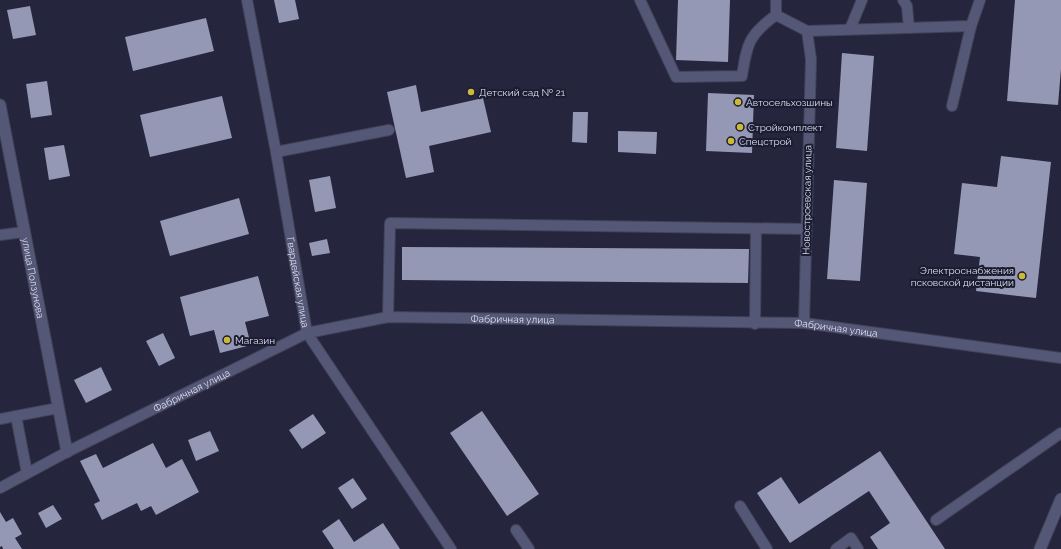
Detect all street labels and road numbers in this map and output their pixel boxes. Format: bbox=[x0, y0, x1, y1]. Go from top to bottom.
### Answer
street label: Новостроевская улица bbox=[801, 145, 813, 255]
street label: улица Ползунова bbox=[20, 236, 47, 319]
street label: Гвардейская улица bbox=[285, 236, 311, 328]
street label: Фабричная улица bbox=[470, 313, 555, 325]
street label: Фабричная улица bbox=[794, 317, 879, 338]
street label: Фабричная улица bbox=[151, 367, 232, 414]

